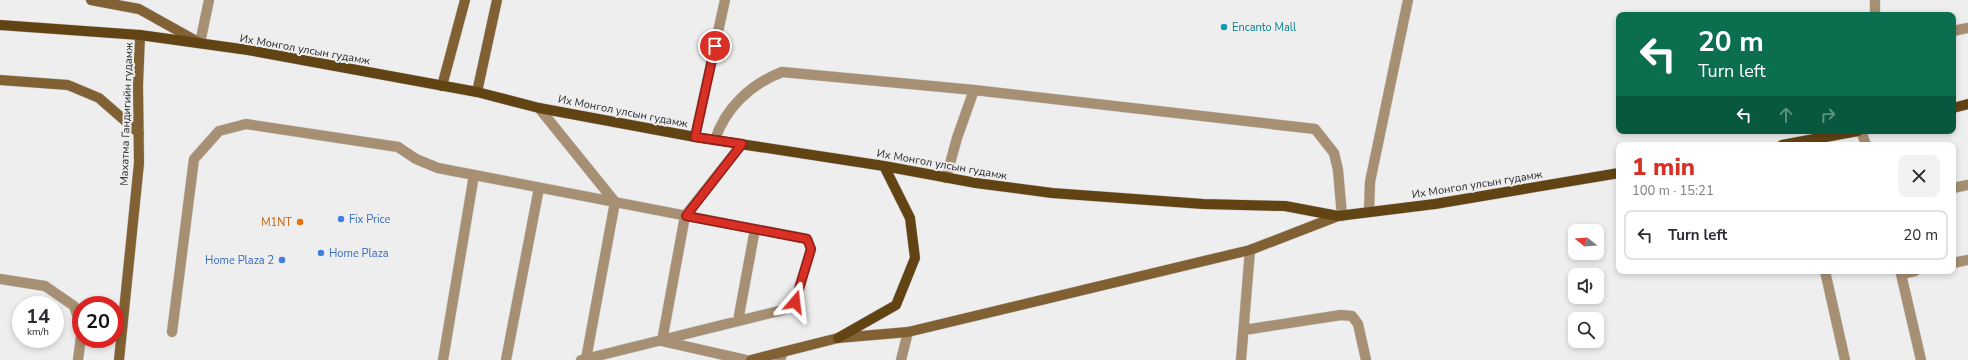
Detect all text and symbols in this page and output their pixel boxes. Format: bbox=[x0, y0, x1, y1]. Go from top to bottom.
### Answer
place label: Encanto Mall bbox=[1232, 20, 1297, 35]
marker: Encanto Mall bbox=[1219, 22, 1229, 32]
text: 20 m bbox=[1698, 23, 1764, 61]
icon: left bbox=[1632, 28, 1684, 80]
pin bbox=[698, 29, 732, 63]
street label: Их Монгол улсын гудамж bbox=[239, 31, 372, 68]
icon: arrive bbox=[704, 35, 726, 57]
street label: Махатма Гандигийн гудамж bbox=[117, 42, 137, 186]
text: Turn left bbox=[1698, 59, 1766, 83]
street label: Их Монгол улсын гудамж bbox=[557, 92, 689, 132]
icon: left bbox=[1733, 104, 1755, 126]
icon: ahead bbox=[1775, 104, 1797, 126]
icon: right bbox=[1817, 104, 1839, 126]
street label: Их Монгол улсын гудамж bbox=[876, 146, 1009, 183]
text: 1 min bbox=[1632, 151, 1695, 183]
button: close bbox=[1898, 155, 1940, 197]
street label: Их Монгол улсын гудамж bbox=[1411, 167, 1544, 202]
text: 100 m · 15:21 bbox=[1632, 182, 1714, 200]
place label: Fix Price bbox=[349, 212, 391, 227]
marker: Fix Price bbox=[336, 214, 346, 224]
place label: M1NT bbox=[261, 215, 292, 230]
marker: M1NT bbox=[295, 217, 305, 227]
north arrow bbox=[1568, 224, 1604, 260]
map controls bbox=[1568, 224, 1604, 348]
icon: left bbox=[1634, 224, 1656, 246]
text: Turn left bbox=[1668, 225, 1727, 245]
text: 20 m bbox=[1903, 225, 1938, 245]
place label: Home Plaza bbox=[329, 246, 389, 261]
marker: Home Plaza bbox=[316, 248, 326, 258]
place label: Home Plaza 2 bbox=[205, 253, 274, 268]
marker: Home Plaza 2 bbox=[277, 255, 287, 265]
button: sound bbox=[1568, 268, 1604, 304]
position arrow bbox=[774, 281, 816, 323]
speed limit sign: 20 bbox=[72, 296, 124, 348]
text: 14 bbox=[26, 303, 50, 330]
button: search bbox=[1568, 312, 1604, 348]
text: km/h bbox=[27, 325, 49, 339]

